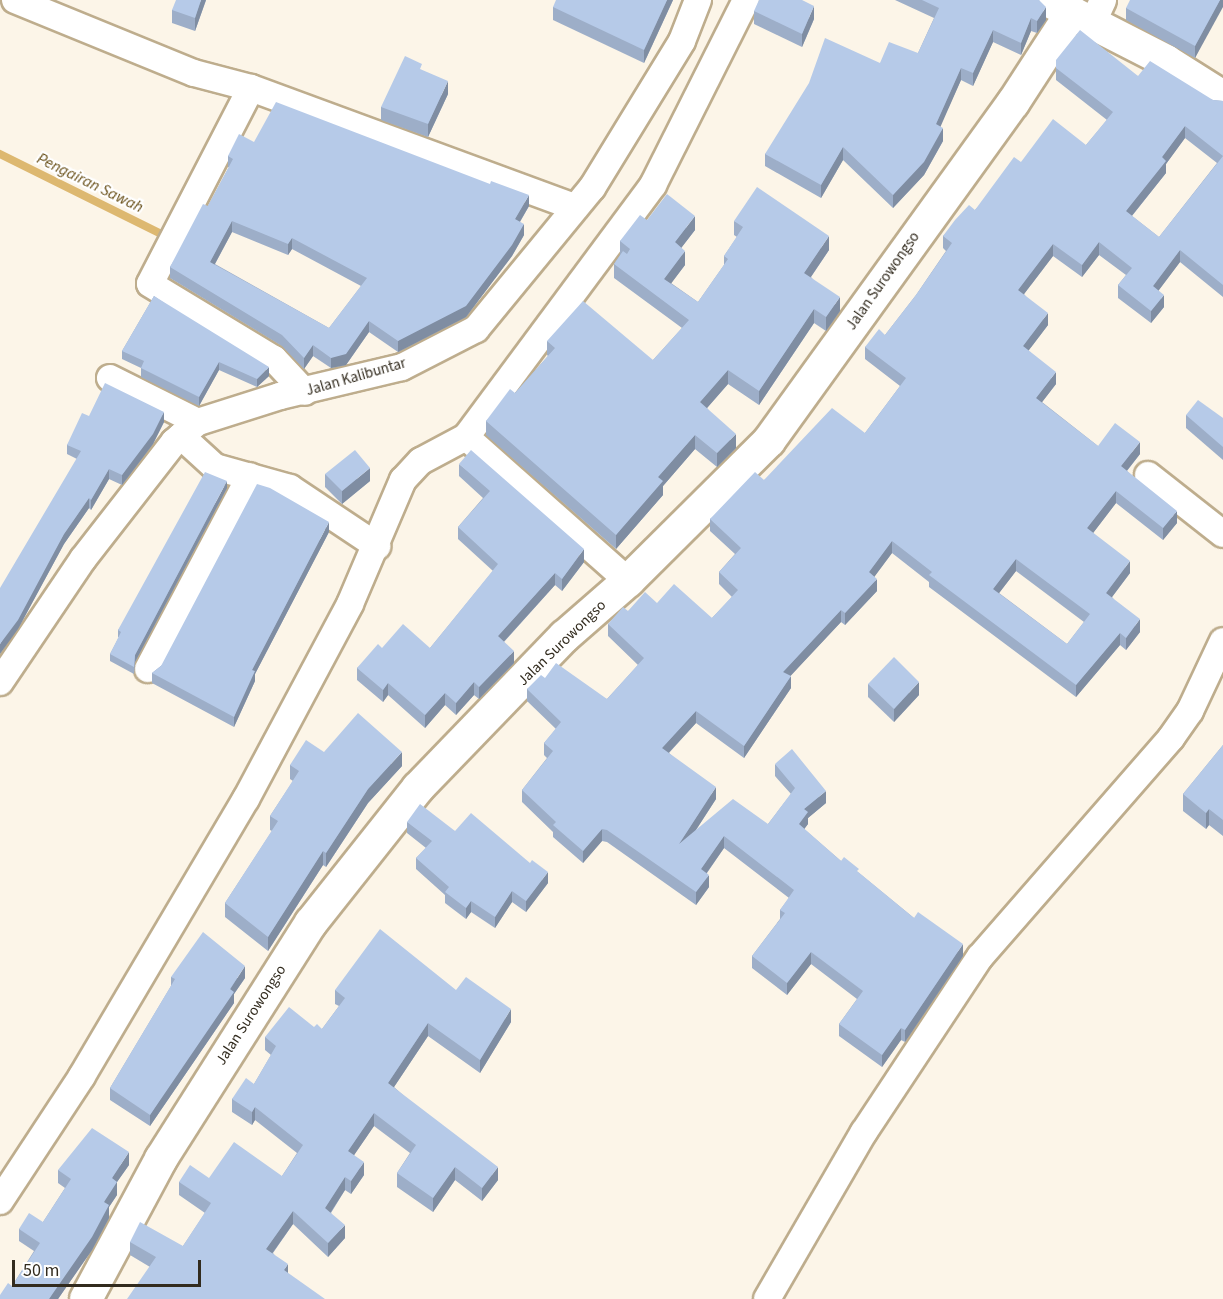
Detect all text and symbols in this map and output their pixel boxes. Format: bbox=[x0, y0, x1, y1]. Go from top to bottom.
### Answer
water label: Pengairan Sawah bbox=[34, 149, 146, 217]
street label: Jalan Surowongso bbox=[842, 228, 924, 334]
street label: Jalan Kalibuntar bbox=[304, 354, 408, 400]
street label: Jalan Surowongso bbox=[514, 596, 610, 690]
street label: Jalan Surowongso bbox=[212, 962, 290, 1068]
scale bar bbox=[15, 1248, 204, 1286]
text: 50 m bbox=[23, 1258, 59, 1283]

